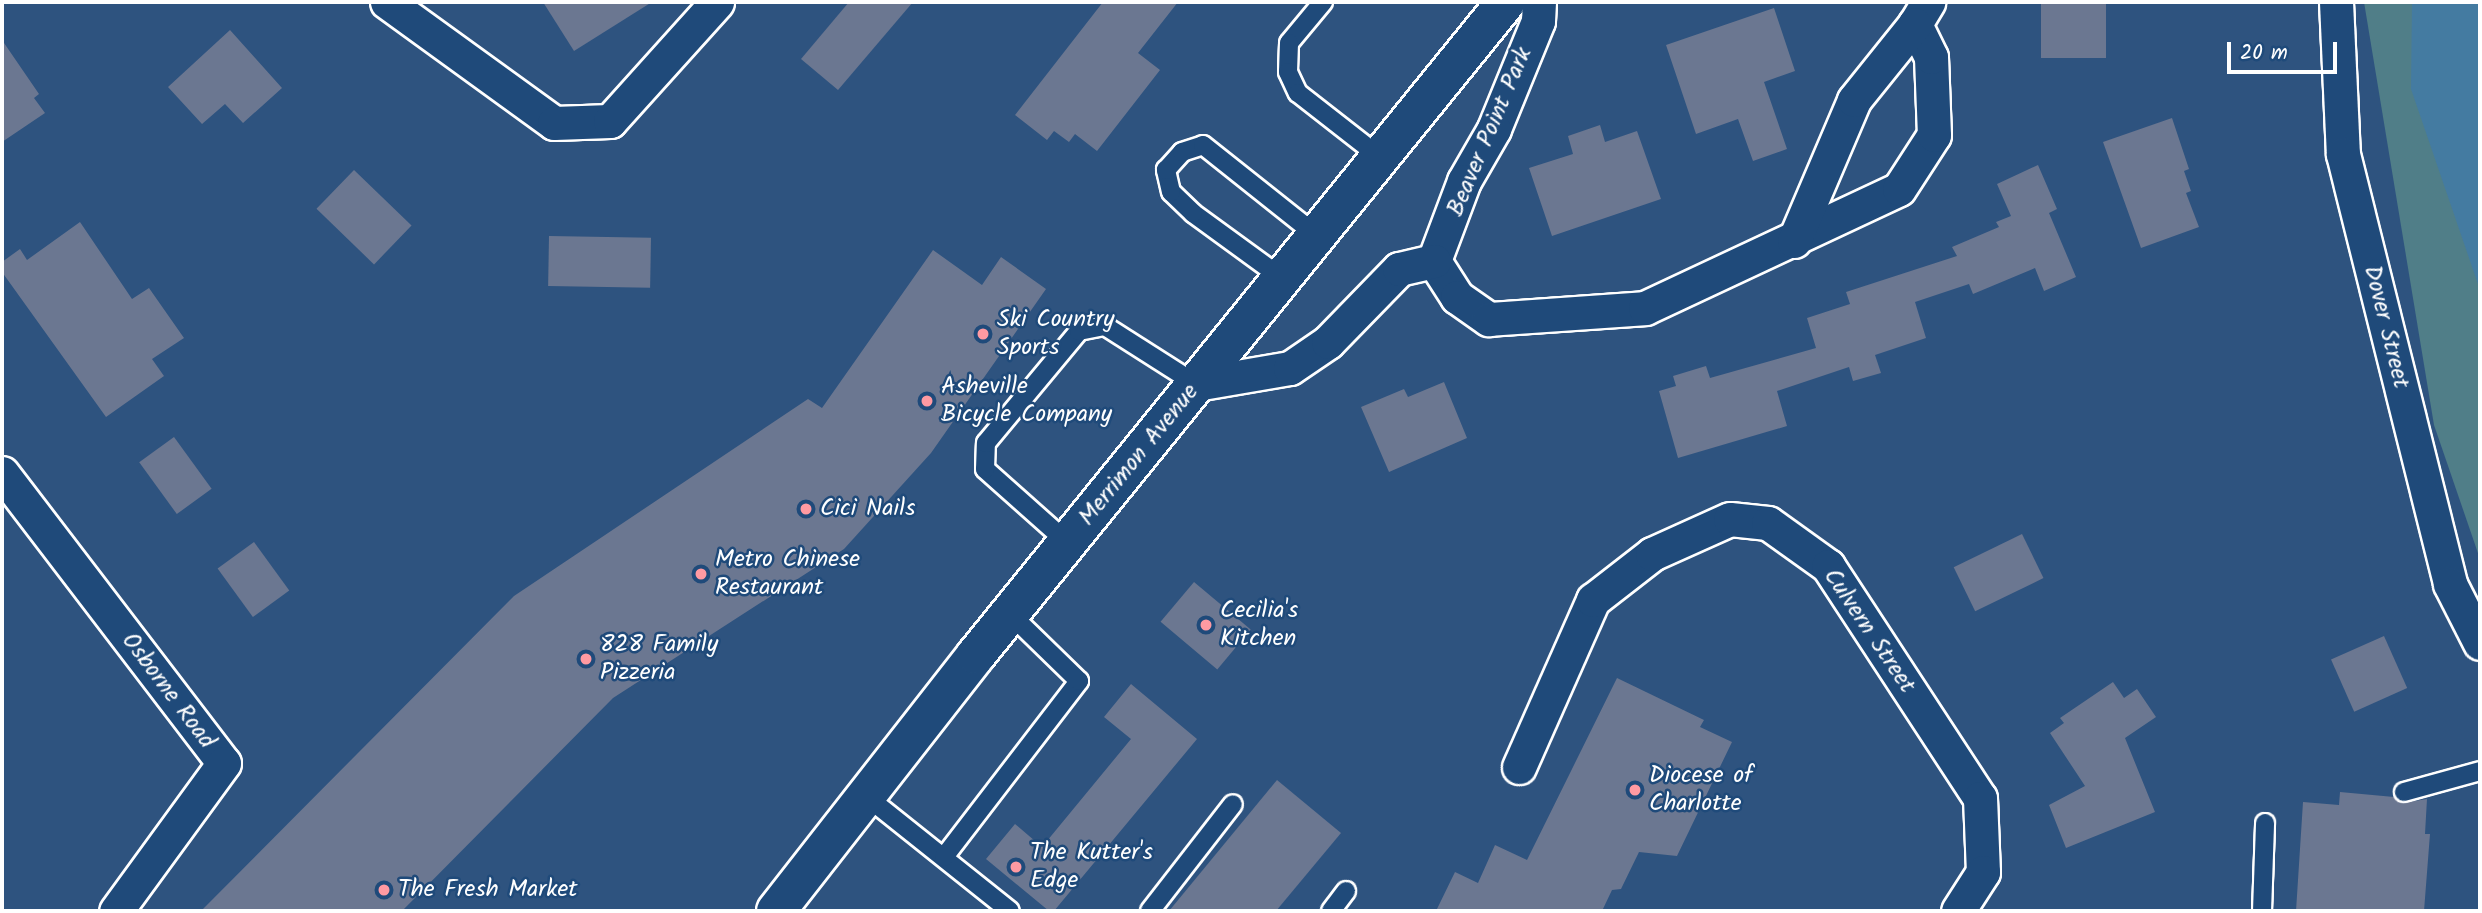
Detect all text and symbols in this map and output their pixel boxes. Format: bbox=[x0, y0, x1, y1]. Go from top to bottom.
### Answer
scale bar bbox=[2230, 28, 2340, 72]
text: 20 m bbox=[2240, 37, 2288, 70]
street label: Beaver Point Park bbox=[1441, 43, 1539, 221]
street label: Dover Street bbox=[2357, 263, 2415, 391]
place label: Ski Country Sports bbox=[997, 306, 1114, 362]
marker: Ski Country Sports bbox=[975, 326, 991, 342]
place label: Asheville Bicycle Company bbox=[941, 373, 1112, 429]
street label: Merrimon Avenue bbox=[1073, 378, 1205, 532]
marker: Asheville Bicycle Company bbox=[919, 393, 935, 409]
place label: Cici Nails bbox=[820, 495, 915, 523]
marker: Cici Nails bbox=[798, 501, 814, 517]
place label: Metro Chinese Restaurant bbox=[715, 546, 860, 602]
street label: Culvern Street bbox=[1817, 563, 1921, 699]
marker: Metro Chinese Restaurant bbox=[693, 566, 709, 582]
place label: Cecilia's Kitchen bbox=[1220, 597, 1298, 653]
marker: Cecilia's Kitchen bbox=[1198, 617, 1214, 633]
street label: Osborne Road bbox=[115, 627, 221, 755]
place label: 828 Family Pizzeria bbox=[600, 631, 718, 687]
marker: 828 Family Pizzeria bbox=[578, 651, 594, 667]
place label: Diocese of Charlotte bbox=[1649, 762, 1753, 818]
marker: Diocese of Charlotte bbox=[1627, 782, 1643, 798]
place label: The Kutter's Edge bbox=[1030, 839, 1153, 895]
marker: The Kutter's Edge bbox=[1008, 859, 1024, 875]
place label: The Fresh Market bbox=[398, 876, 578, 904]
marker: The Fresh Market bbox=[376, 882, 392, 898]

